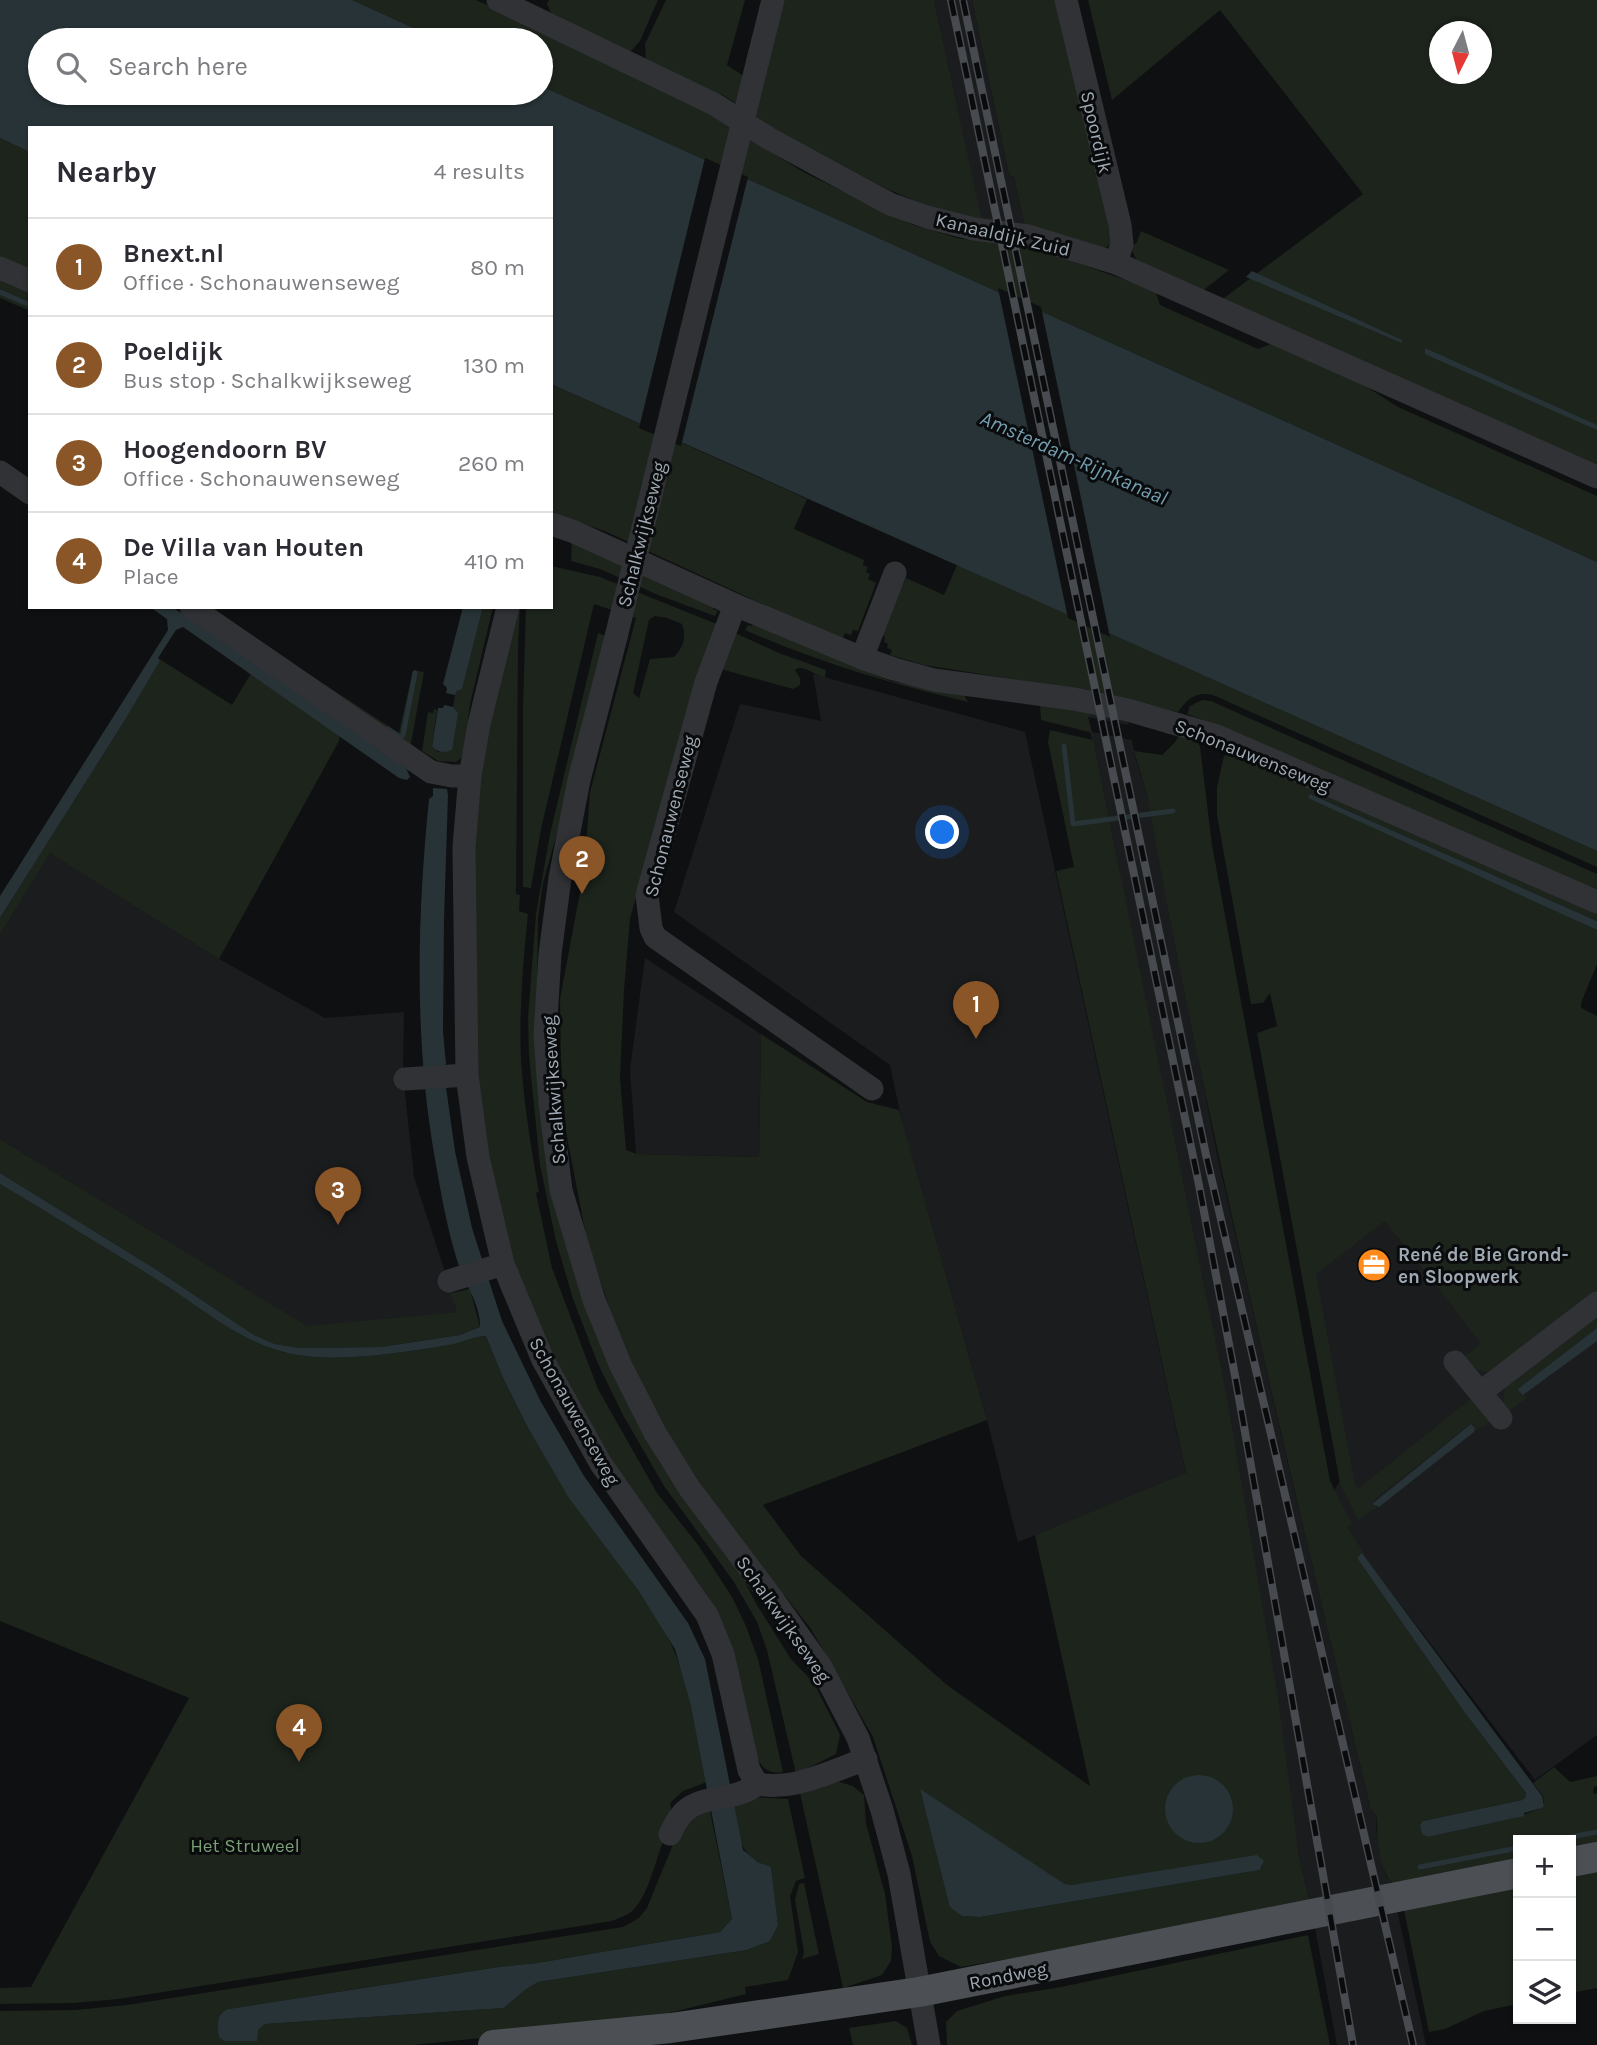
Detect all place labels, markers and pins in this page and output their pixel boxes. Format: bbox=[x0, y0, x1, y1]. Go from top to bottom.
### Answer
pin: 2 bbox=[559, 836, 605, 894]
pin: 1 bbox=[953, 981, 999, 1039]
pin: 3 bbox=[315, 1167, 361, 1225]
place label: René de Bie Grond- en Sloopwerk bbox=[1398, 1244, 1569, 1288]
office icon: René de Bie Grond- en Sloopwerk bbox=[1355, 1246, 1393, 1284]
pin: 4 bbox=[276, 1704, 322, 1762]

